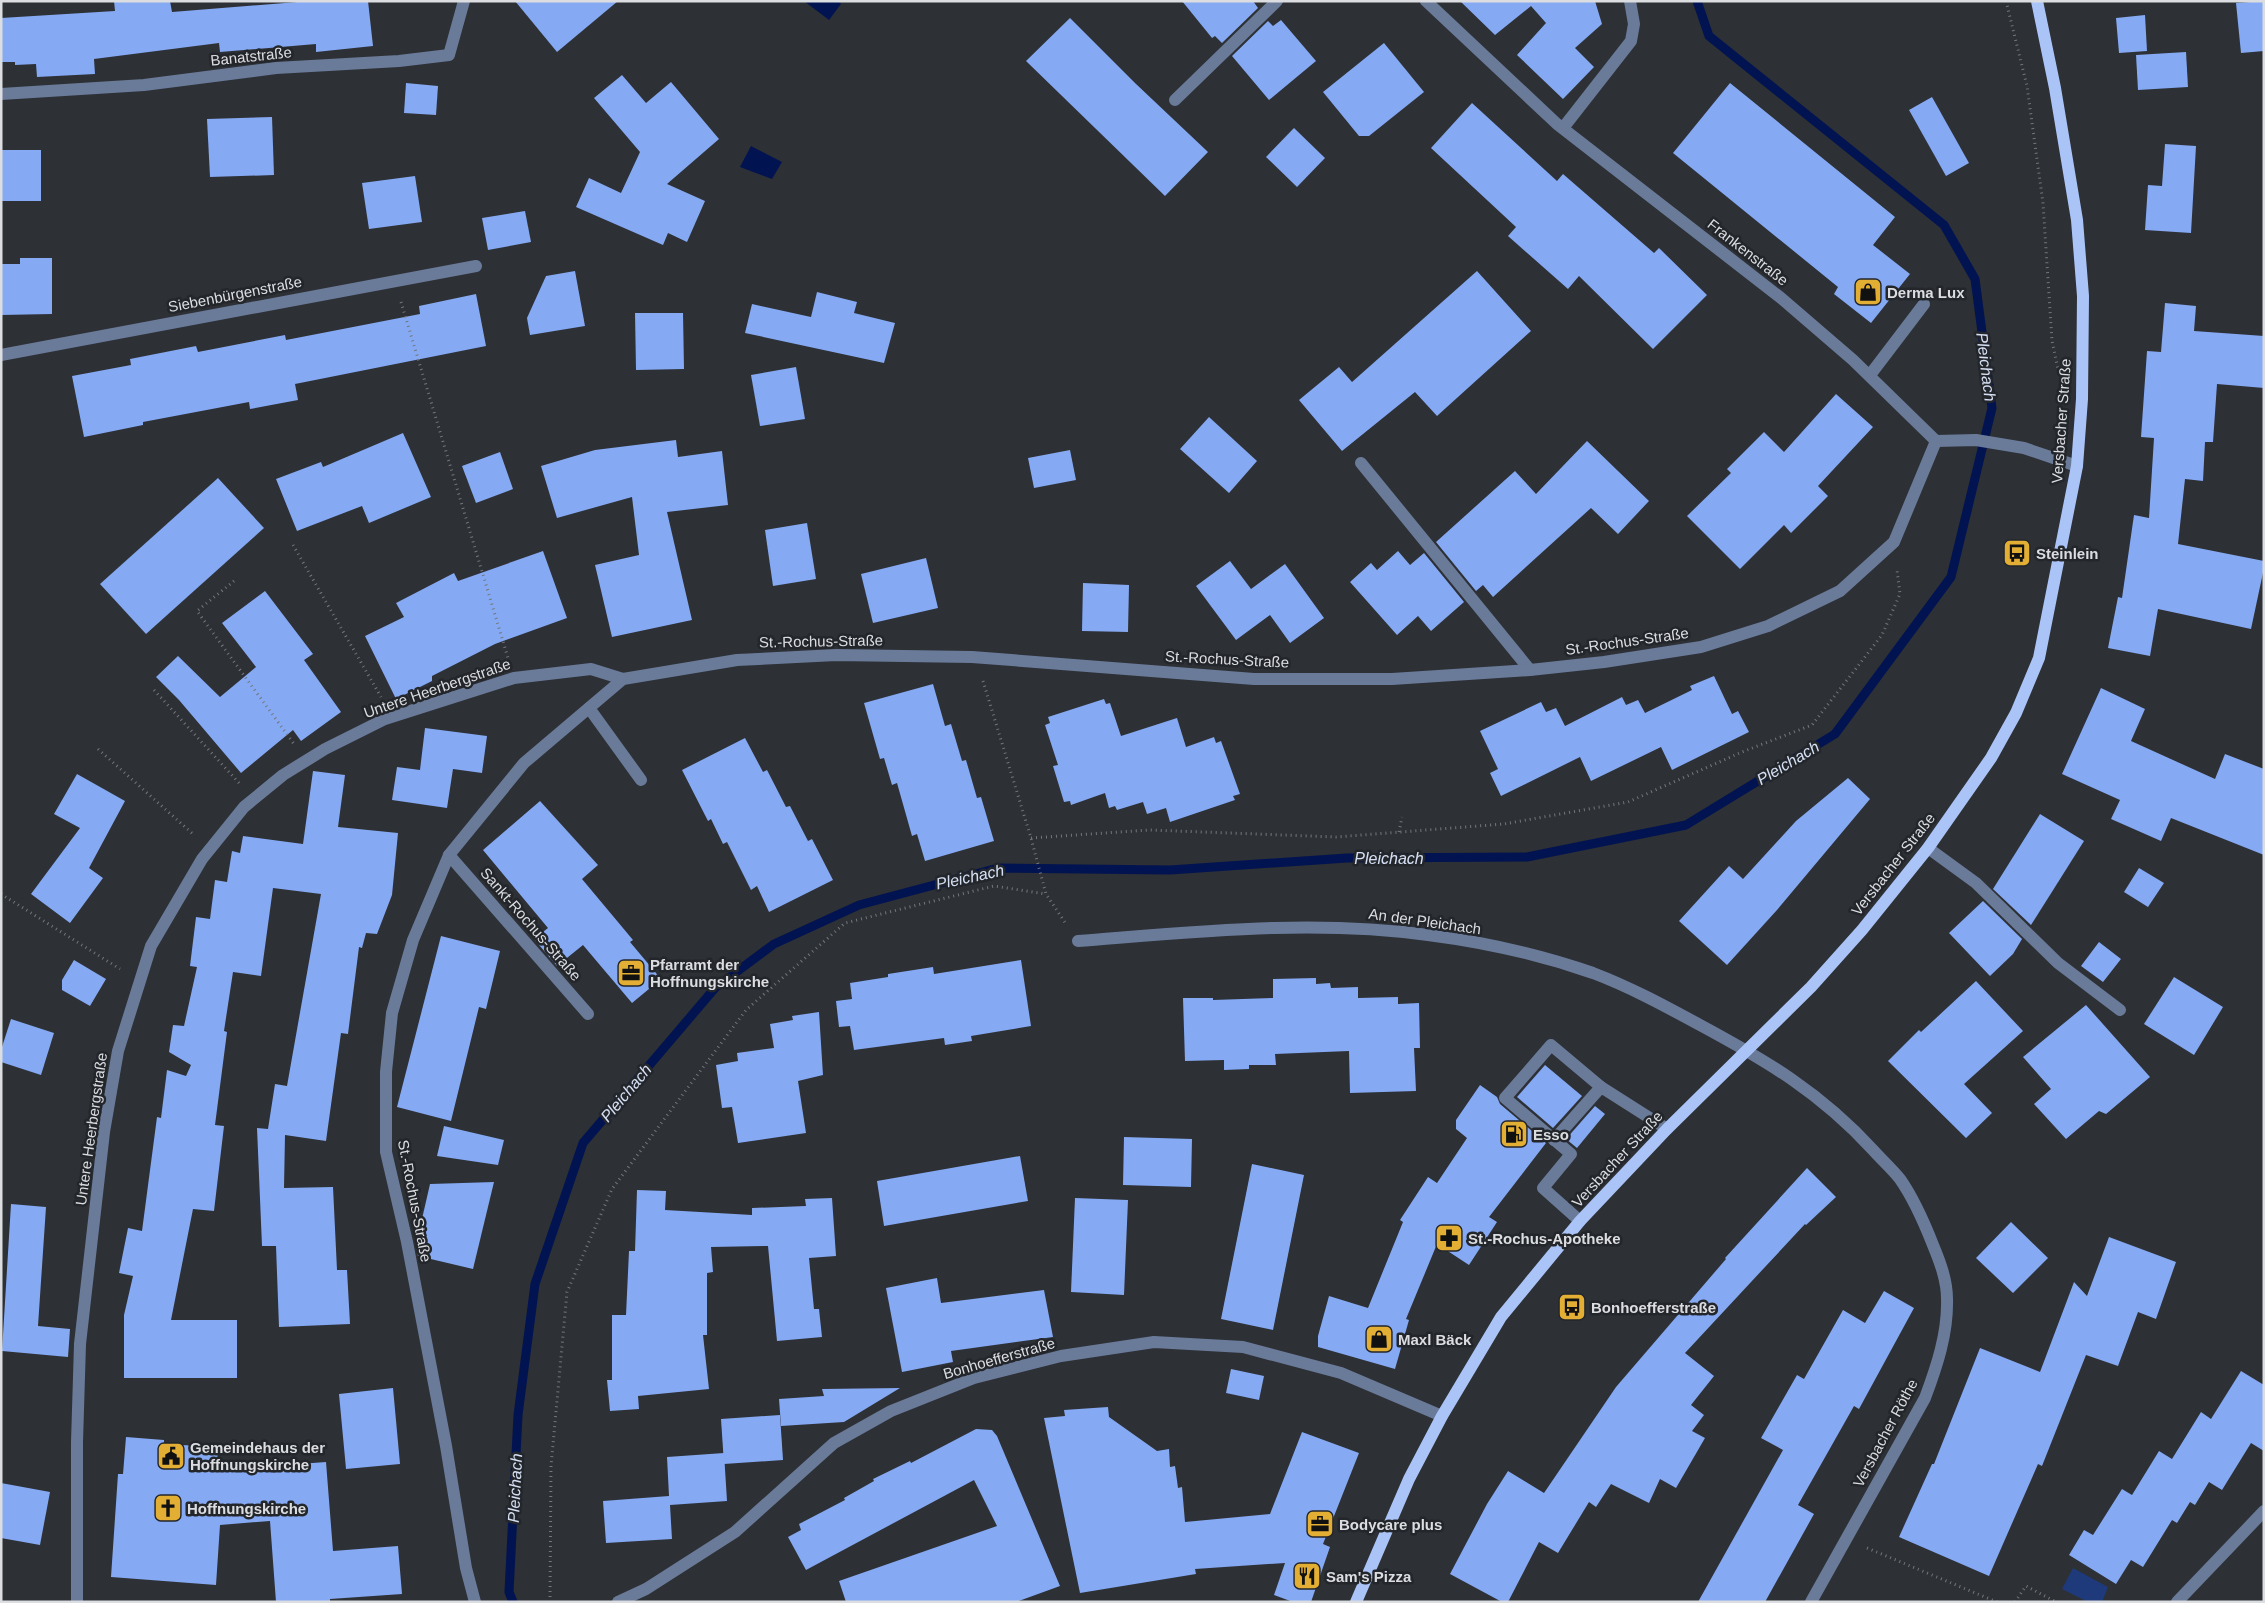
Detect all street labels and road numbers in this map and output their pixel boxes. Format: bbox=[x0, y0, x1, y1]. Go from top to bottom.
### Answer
street label: Banatstraße bbox=[209, 43, 293, 69]
street label: Frankenstraße bbox=[1704, 215, 1792, 289]
street label: Siebenbürgenstraße bbox=[167, 273, 303, 315]
street label: Versbacher Straße bbox=[2048, 358, 2074, 484]
street label: St.-Rochus-Straße bbox=[1564, 624, 1690, 658]
street label: St.-Rochus-Straße bbox=[759, 631, 883, 651]
street label: St.-Rochus-Straße bbox=[1165, 647, 1289, 671]
street label: Untere Heerbergstraße bbox=[361, 655, 513, 721]
street label: Versbacher Straße bbox=[1848, 809, 1938, 919]
street label: Sankt-Rochus-Straße bbox=[477, 864, 585, 984]
street label: An der Pleichach bbox=[1368, 905, 1482, 937]
street label: Untere Heerbergstraße bbox=[72, 1051, 110, 1207]
street label: Versbacher Straße bbox=[1568, 1107, 1666, 1211]
street label: St.-Rochus-Straße bbox=[395, 1138, 435, 1264]
street label: Bonhoefferstraße bbox=[941, 1334, 1057, 1382]
street label: Versbacher Röthe bbox=[1849, 1376, 1921, 1490]

